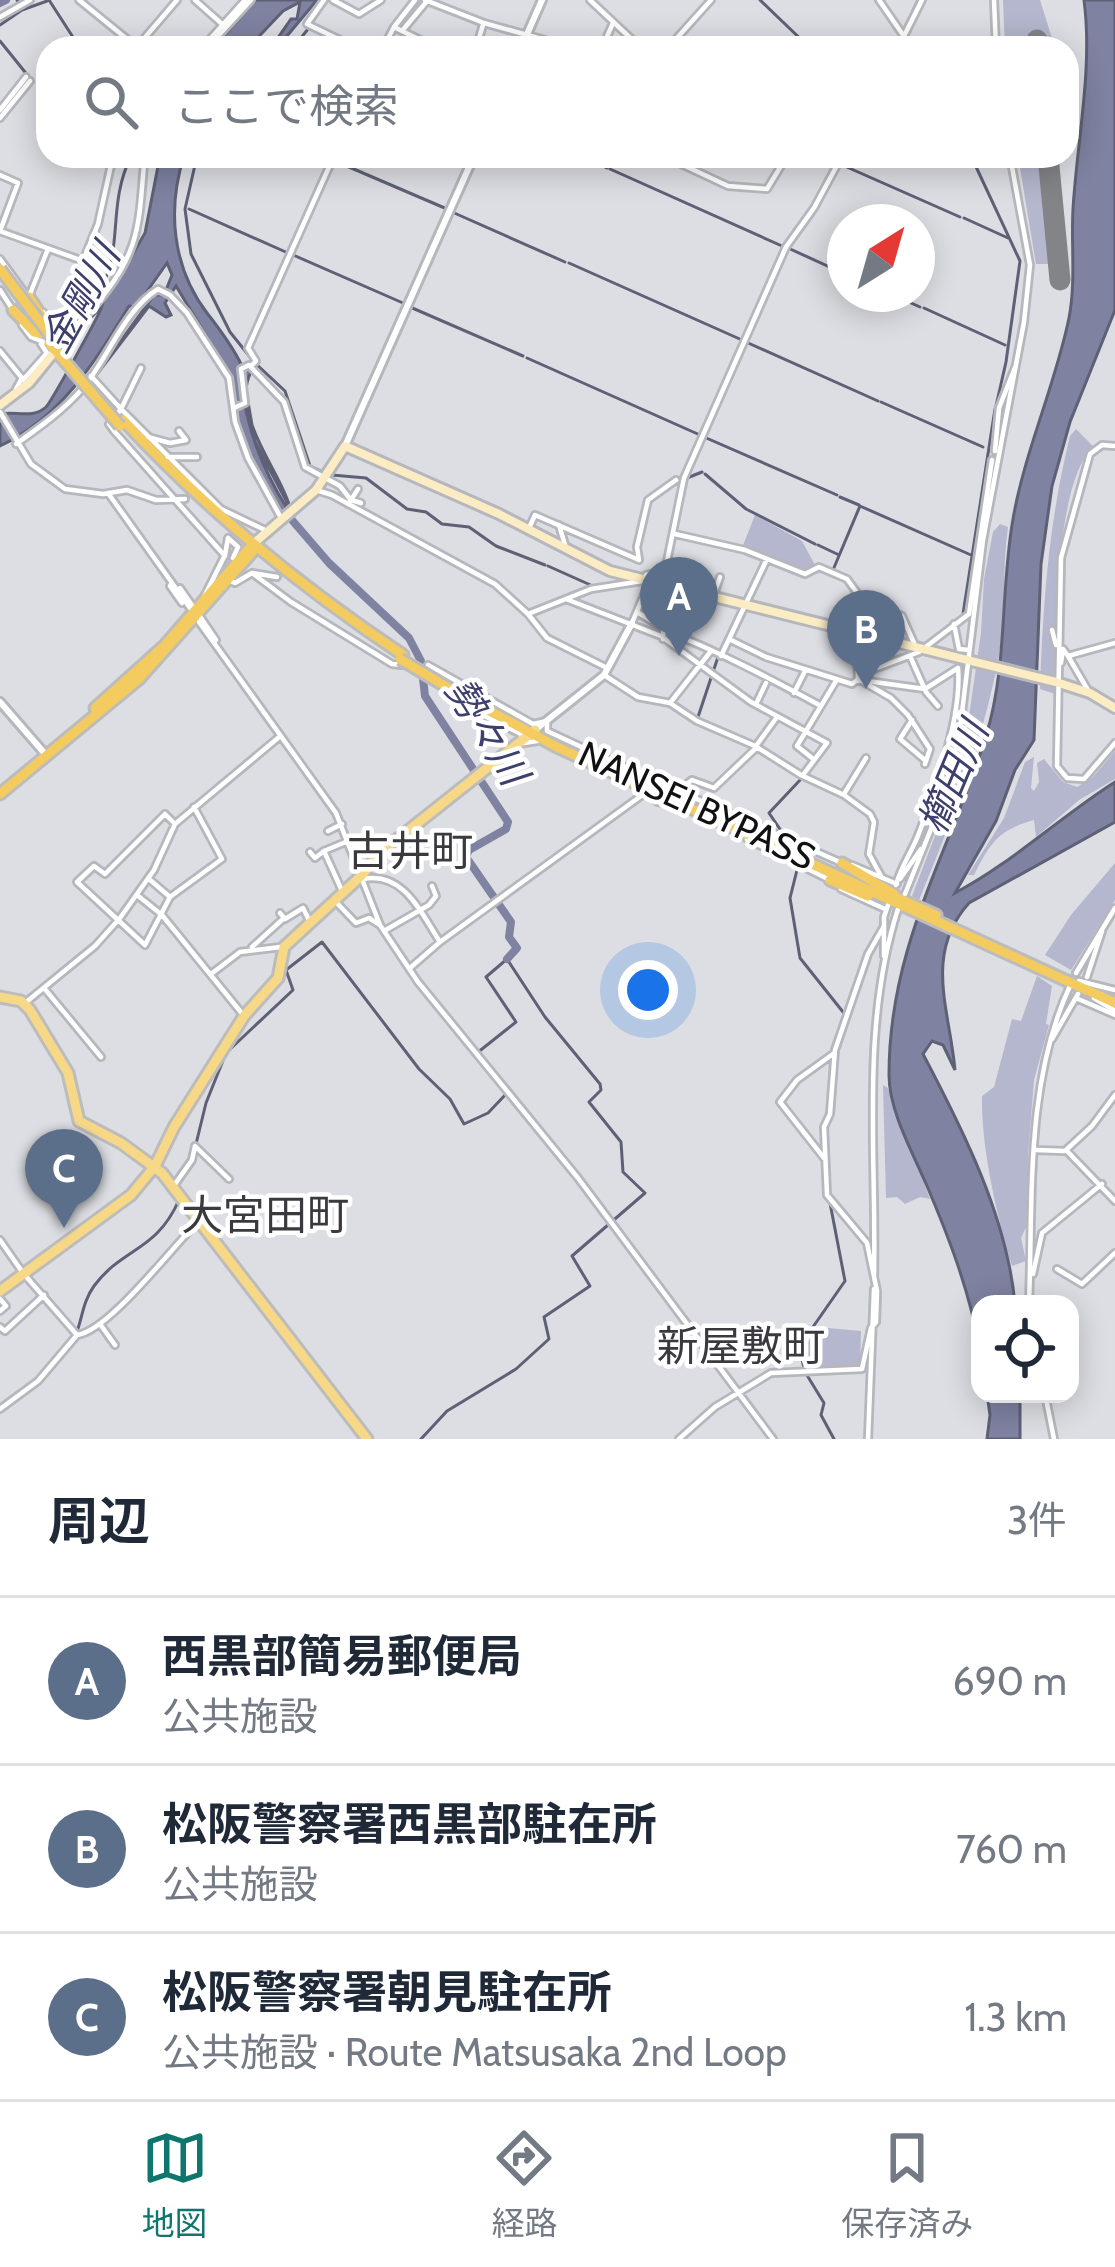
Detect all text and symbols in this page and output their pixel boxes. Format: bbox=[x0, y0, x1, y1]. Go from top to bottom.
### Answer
search box bbox=[36, 36, 1079, 168]
icon: search bbox=[78, 69, 144, 135]
text: ここで検索 bbox=[174, 79, 399, 133]
north arrow bbox=[827, 204, 935, 312]
water label: 金剛川 bbox=[31, 232, 131, 361]
pin: A bbox=[640, 557, 718, 656]
pin: B bbox=[827, 590, 905, 689]
water label: 勢々川 bbox=[436, 669, 540, 797]
water label: 櫛田川 bbox=[908, 710, 1000, 840]
street label: NANSEI BYPASS bbox=[572, 731, 822, 879]
district label: 古井町 bbox=[347, 825, 473, 877]
your location bbox=[618, 960, 678, 1020]
pin: C bbox=[25, 1129, 103, 1228]
district label: 大宮田町 bbox=[181, 1189, 349, 1241]
map controls bbox=[971, 1295, 1079, 1403]
button: locate bbox=[971, 1295, 1079, 1403]
district label: 新屋敷町 bbox=[657, 1320, 825, 1372]
text: 周辺 bbox=[48, 1490, 150, 1552]
text: 3件 bbox=[1007, 1496, 1067, 1544]
text: 西黒部簡易郵便局 bbox=[162, 1629, 522, 1683]
text: A bbox=[75, 1657, 99, 1705]
text: 690 m bbox=[952, 1657, 1067, 1705]
text: 公共施設 bbox=[162, 1692, 318, 1740]
text: 松阪警察署西黒部駐在所 bbox=[162, 1797, 657, 1851]
text: B bbox=[75, 1825, 99, 1873]
text: 760 m bbox=[956, 1825, 1067, 1873]
text: 公共施設 bbox=[162, 1860, 318, 1908]
text: 松阪警察署朝見駐在所 bbox=[162, 1965, 612, 2019]
text: C bbox=[75, 1993, 99, 2041]
text: 1.3 km bbox=[965, 1993, 1067, 2041]
text: 公共施設 · Route Matsusaka 2nd Loop bbox=[162, 2028, 787, 2076]
tab: 地図 bbox=[142, 2125, 208, 2245]
tab: 経路 bbox=[491, 2125, 557, 2245]
tab: 保存済み bbox=[841, 2125, 973, 2245]

